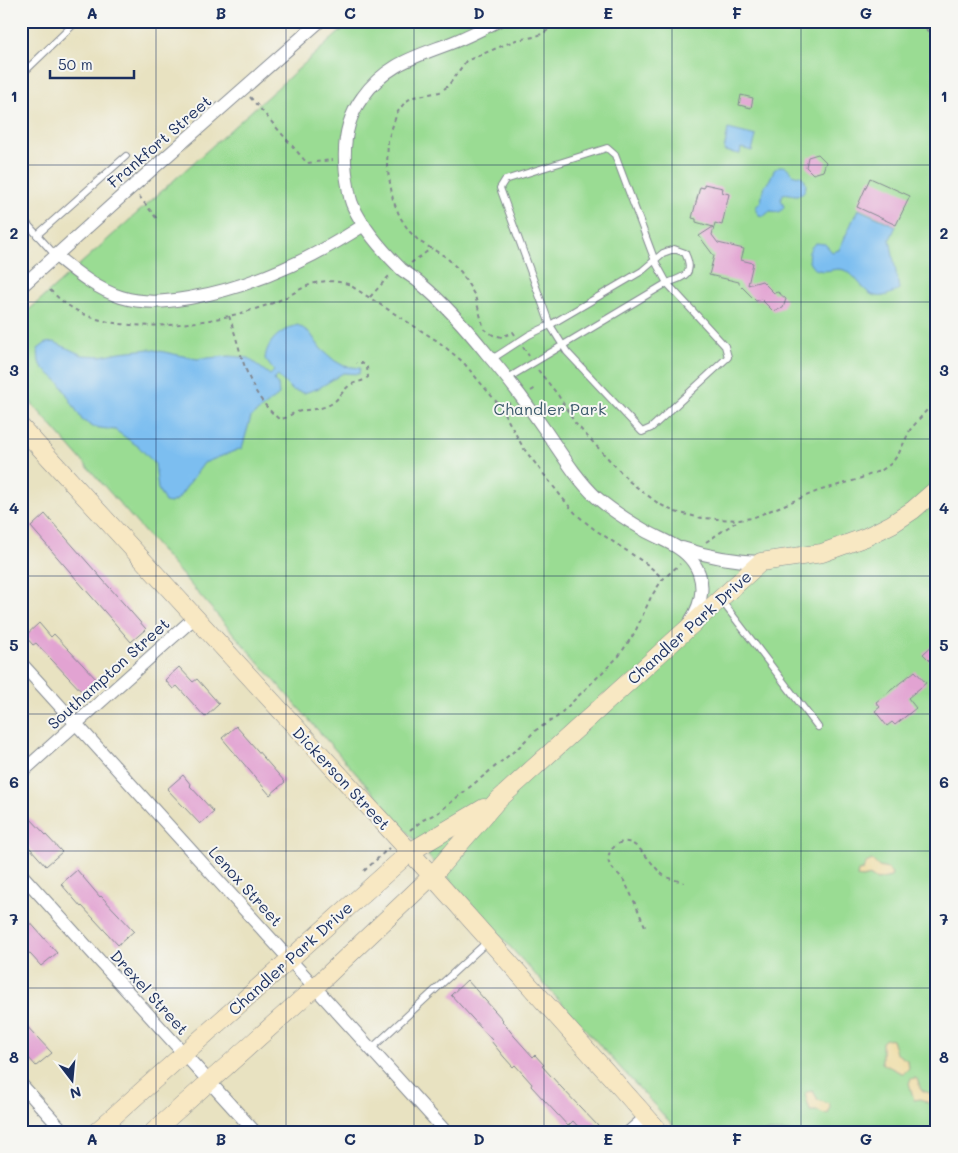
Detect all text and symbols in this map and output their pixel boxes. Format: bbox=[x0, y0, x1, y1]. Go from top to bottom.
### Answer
text: A bbox=[86, 2, 98, 23]
text: B bbox=[216, 2, 226, 23]
text: C bbox=[344, 2, 356, 23]
text: D bbox=[473, 2, 485, 23]
text: E bbox=[603, 2, 613, 23]
text: F bbox=[732, 2, 742, 23]
text: G bbox=[860, 2, 872, 23]
scale bar bbox=[50, 48, 134, 80]
text: 50 m bbox=[58, 54, 93, 74]
text: 1 bbox=[10, 85, 18, 106]
text: 1 bbox=[940, 85, 948, 106]
street label: Frankfort Street bbox=[103, 90, 215, 192]
text: 2 bbox=[10, 222, 19, 243]
text: 2 bbox=[940, 222, 949, 243]
text: 3 bbox=[9, 359, 19, 380]
text: 3 bbox=[939, 359, 949, 380]
park label: Chandler Park bbox=[494, 398, 606, 419]
text: 4 bbox=[9, 497, 19, 518]
text: 4 bbox=[939, 497, 949, 518]
street label: Chandler Park Drive bbox=[622, 566, 756, 688]
street label: Southampton Street bbox=[43, 613, 173, 733]
text: 5 bbox=[9, 634, 19, 655]
text: 5 bbox=[939, 634, 949, 655]
street label: Dickerson Street bbox=[289, 722, 395, 834]
text: 6 bbox=[9, 771, 19, 792]
text: 6 bbox=[939, 771, 949, 792]
street label: Lenox Street bbox=[204, 841, 288, 931]
street label: Chandler Park Drive bbox=[223, 897, 357, 1019]
text: 7 bbox=[10, 908, 19, 929]
text: 7 bbox=[940, 908, 949, 929]
street label: Drexel Street bbox=[106, 945, 194, 1039]
text: 8 bbox=[9, 1046, 19, 1067]
text: 8 bbox=[939, 1046, 949, 1067]
north arrow bbox=[48, 1056, 98, 1106]
text: N bbox=[68, 1082, 83, 1104]
text: A bbox=[86, 1128, 98, 1149]
text: B bbox=[216, 1128, 226, 1149]
text: C bbox=[344, 1128, 356, 1149]
text: D bbox=[473, 1128, 485, 1149]
text: E bbox=[603, 1128, 613, 1149]
text: F bbox=[732, 1128, 742, 1149]
text: G bbox=[860, 1128, 872, 1149]

